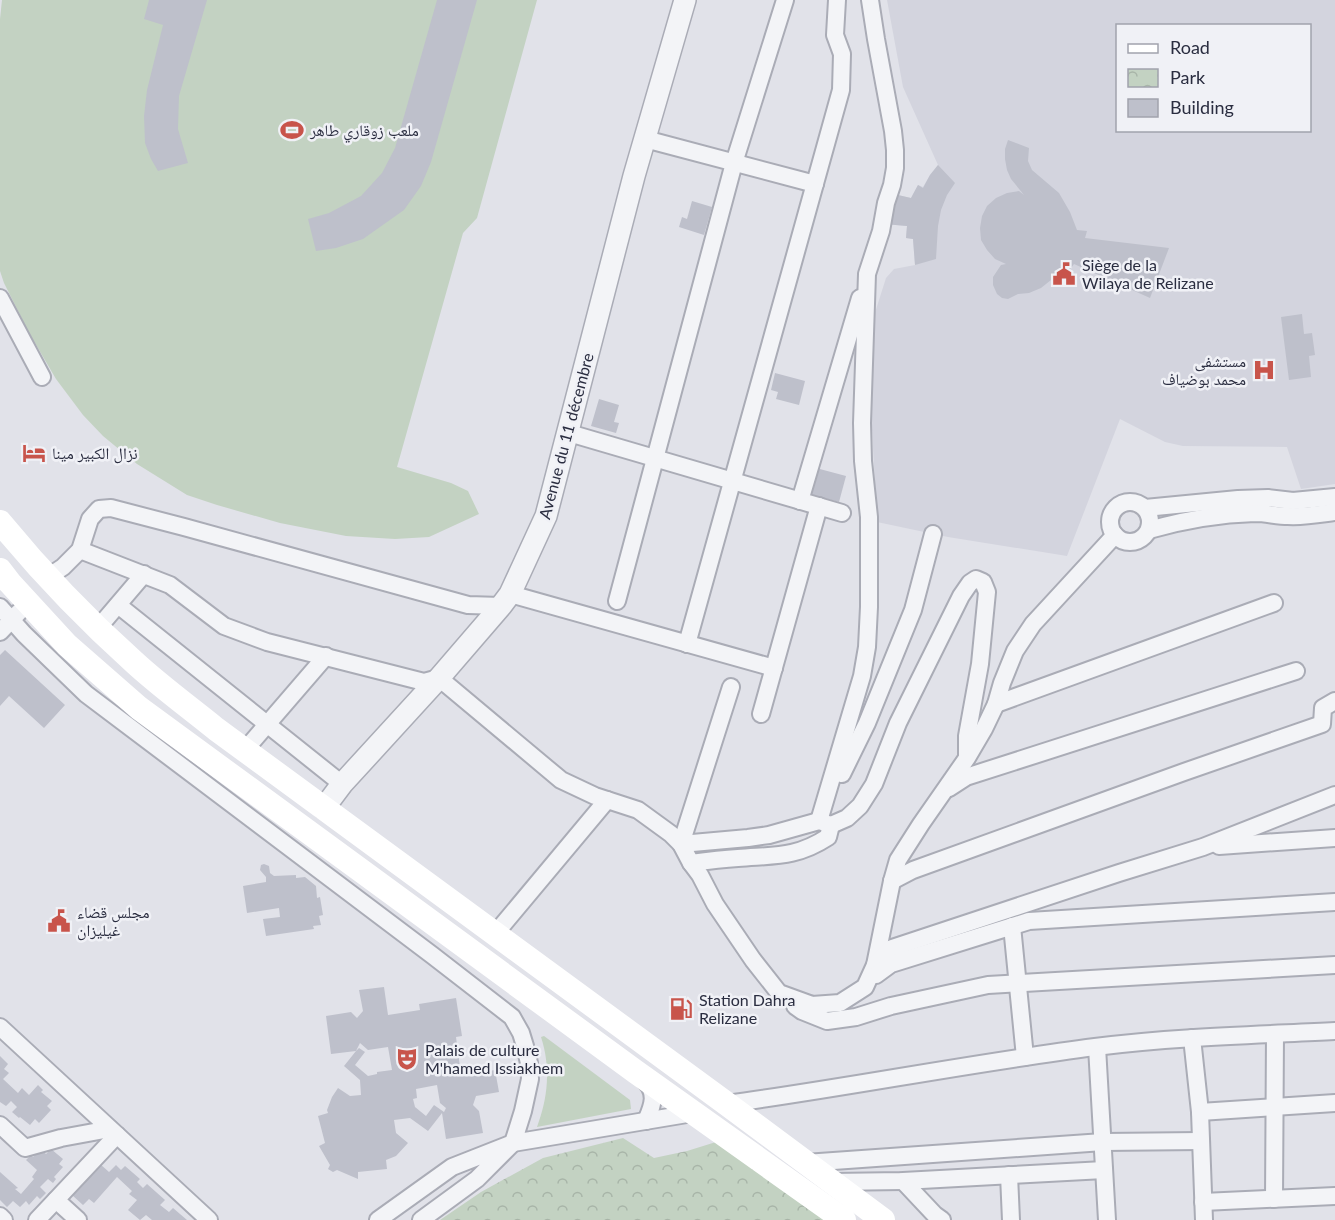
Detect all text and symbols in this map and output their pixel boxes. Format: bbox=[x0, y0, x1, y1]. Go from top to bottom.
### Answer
legend bbox=[1116, 24, 1311, 132]
text: Road bbox=[1170, 36, 1210, 58]
text: Park bbox=[1170, 66, 1206, 88]
text: Building bbox=[1170, 96, 1234, 118]
sports icon: ملعب زوقاري طاهر bbox=[279, 117, 305, 143]
place label: ملعب زوقاري طاهر bbox=[309, 120, 419, 143]
place label: Siège de la Wilaya de Relizane bbox=[1082, 255, 1214, 292]
public building icon: Siège de la Wilaya de Relizane bbox=[1051, 261, 1077, 287]
street label: Avenue du 11 décembre bbox=[534, 351, 597, 521]
place label: مستشفى محمد بوضياف bbox=[1162, 351, 1246, 389]
hospital icon: مستشفى محمد بوضياف bbox=[1251, 357, 1277, 383]
hotel icon: نزال الكبير مينا bbox=[21, 440, 47, 466]
place label: نزال الكبير مينا bbox=[52, 443, 138, 464]
place label: مجلس قضاء غيليزان bbox=[77, 902, 149, 941]
public building icon: مجلس قضاء غيليزان bbox=[46, 908, 72, 934]
place label: Station Dahra Relizane bbox=[699, 990, 795, 1027]
fuel station icon: Station Dahra Relizane bbox=[668, 996, 694, 1022]
place label: Palais de culture M'hamed Issiakhem bbox=[425, 1040, 563, 1077]
theatre icon: Palais de culture M'hamed Issiakhem bbox=[394, 1046, 420, 1072]

